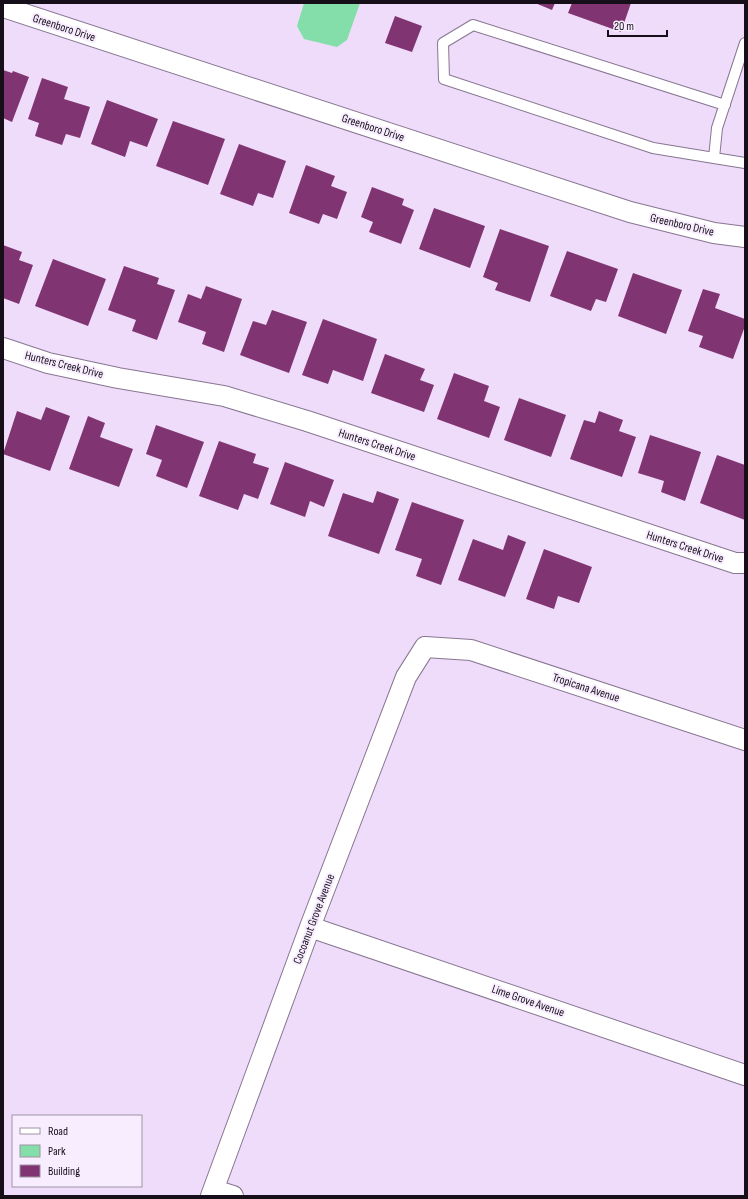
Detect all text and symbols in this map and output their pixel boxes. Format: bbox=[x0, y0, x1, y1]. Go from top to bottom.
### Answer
street label: Greenboro Drive bbox=[31, 11, 97, 45]
scale bar bbox=[608, 12, 667, 38]
text: 20 m bbox=[614, 19, 634, 34]
street label: Greenboro Drive bbox=[340, 111, 406, 145]
street label: Greenboro Drive bbox=[649, 210, 716, 240]
street label: Hunters Creek Drive bbox=[23, 348, 105, 382]
street label: Hunters Creek Drive bbox=[336, 425, 418, 465]
street label: Hunters Creek Drive bbox=[644, 527, 726, 567]
street label: Tropicana Avenue bbox=[551, 670, 622, 706]
street label: Cocoanut Grove Avenue bbox=[290, 872, 338, 966]
street label: Lime Grove Avenue bbox=[490, 982, 566, 1020]
legend bbox=[12, 1115, 142, 1187]
text: Road bbox=[48, 1124, 68, 1139]
text: Park bbox=[48, 1144, 66, 1159]
text: Building bbox=[48, 1164, 80, 1179]

